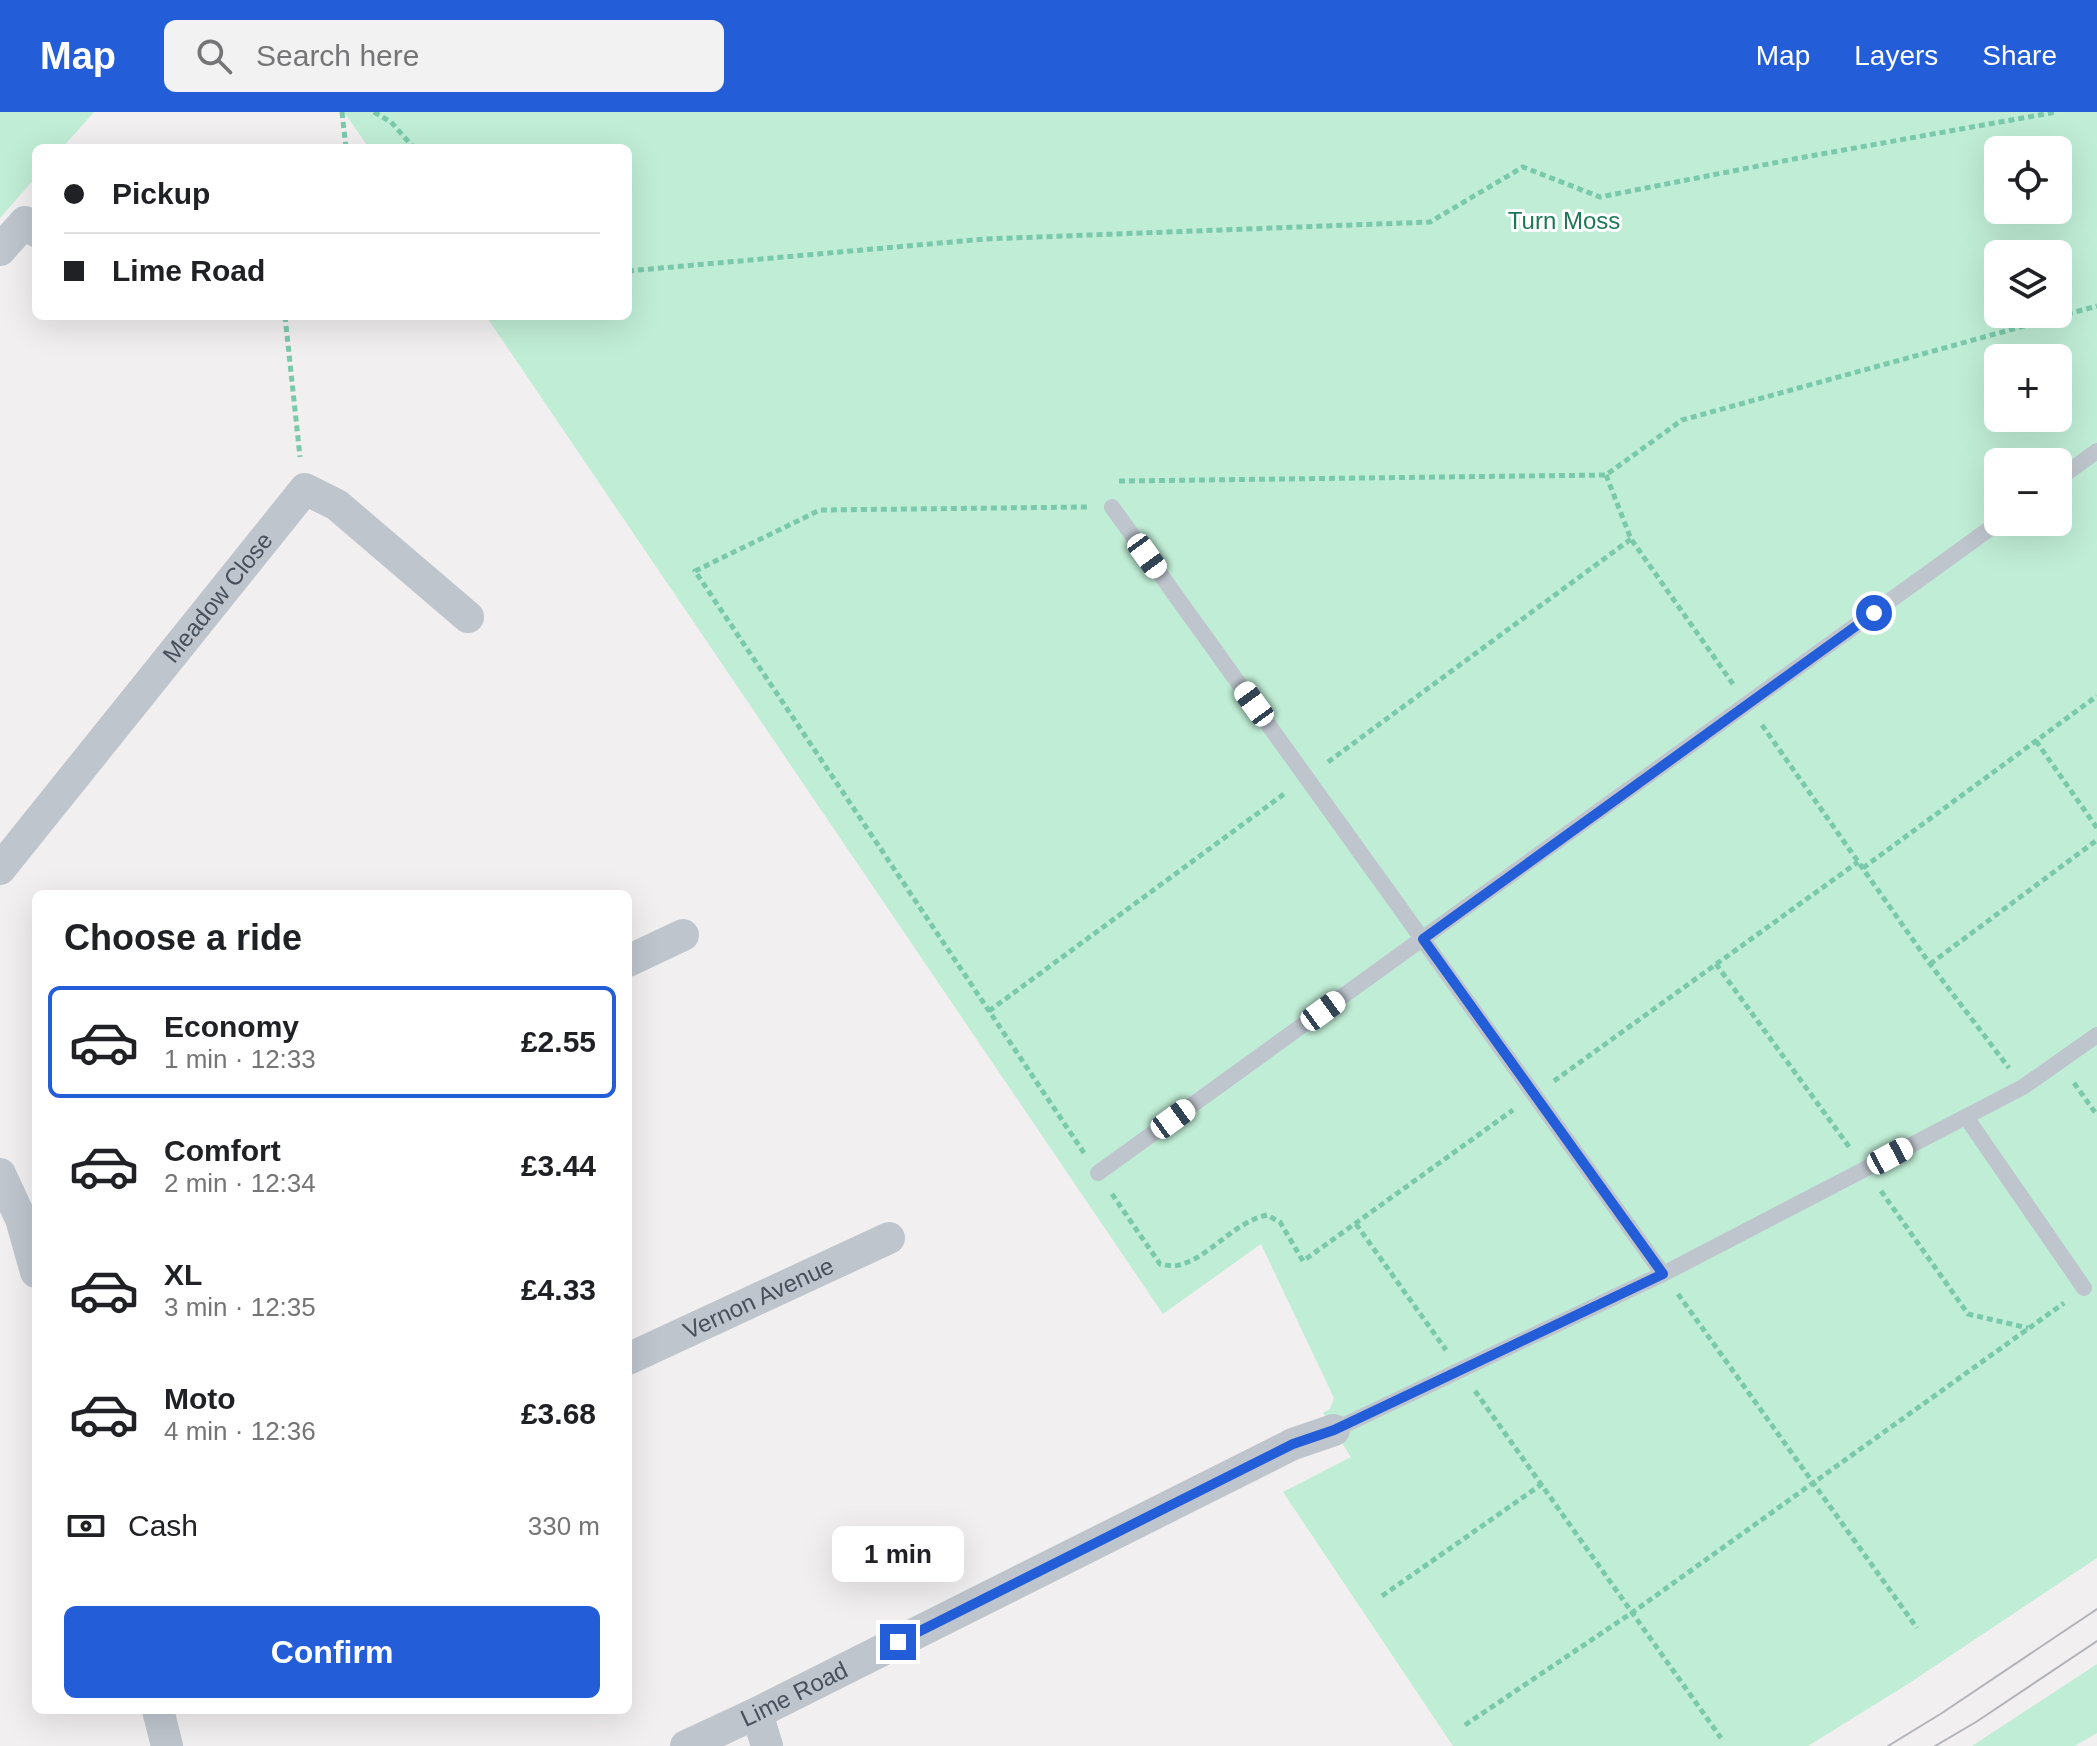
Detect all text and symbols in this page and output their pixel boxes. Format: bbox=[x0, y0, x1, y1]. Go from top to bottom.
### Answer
search box bbox=[164, 20, 724, 92]
icon: search bbox=[192, 34, 236, 78]
text: Map bbox=[40, 35, 116, 77]
text: Search here bbox=[256, 39, 419, 72]
text: Map bbox=[1756, 40, 1810, 71]
text: Layers bbox=[1854, 40, 1938, 71]
text: Share bbox=[1982, 40, 2057, 71]
map controls bbox=[1984, 136, 2072, 536]
button: locate bbox=[1984, 136, 2072, 224]
text: Pickup bbox=[112, 177, 210, 210]
park label: Turn Moss bbox=[1508, 207, 1620, 234]
button: layers bbox=[1984, 240, 2072, 328]
text: Lime Road bbox=[112, 254, 265, 287]
button: + bbox=[1984, 344, 2072, 432]
button: − bbox=[1984, 448, 2072, 536]
street label: Meadow Close bbox=[157, 527, 278, 668]
car bbox=[1123, 530, 1171, 582]
route start bbox=[1856, 595, 1892, 631]
car bbox=[1230, 678, 1278, 730]
text: Choose a ride bbox=[64, 917, 302, 958]
car bbox=[1297, 987, 1349, 1035]
icon: car bbox=[68, 1006, 140, 1078]
text: Economy bbox=[164, 1010, 299, 1043]
text: £2.55 bbox=[521, 1025, 596, 1058]
text: 1 min · 12:33 bbox=[164, 1044, 316, 1074]
car bbox=[1147, 1095, 1199, 1143]
icon: car bbox=[68, 1130, 140, 1202]
text: Comfort bbox=[164, 1134, 281, 1167]
car bbox=[1863, 1134, 1917, 1178]
text: £3.44 bbox=[521, 1149, 596, 1182]
text: 2 min · 12:34 bbox=[164, 1168, 316, 1198]
street label: Vernon Avenue bbox=[679, 1252, 838, 1344]
icon: car bbox=[68, 1254, 140, 1326]
text: XL bbox=[164, 1258, 202, 1291]
text: £4.33 bbox=[521, 1273, 596, 1306]
text: 3 min · 12:35 bbox=[164, 1292, 316, 1322]
icon: car bbox=[68, 1378, 140, 1450]
text: Moto bbox=[164, 1382, 236, 1415]
text: £3.68 bbox=[521, 1397, 596, 1430]
text: 4 min · 12:36 bbox=[164, 1416, 316, 1446]
icon: cash bbox=[64, 1504, 108, 1548]
text: Cash bbox=[128, 1509, 198, 1542]
text: 330 m bbox=[528, 1511, 600, 1541]
callout: 1 min bbox=[832, 1526, 964, 1582]
text: 1 min bbox=[864, 1539, 932, 1569]
button: Confirm bbox=[64, 1606, 600, 1698]
route end bbox=[880, 1624, 916, 1660]
street label: Lime Road bbox=[736, 1656, 852, 1732]

